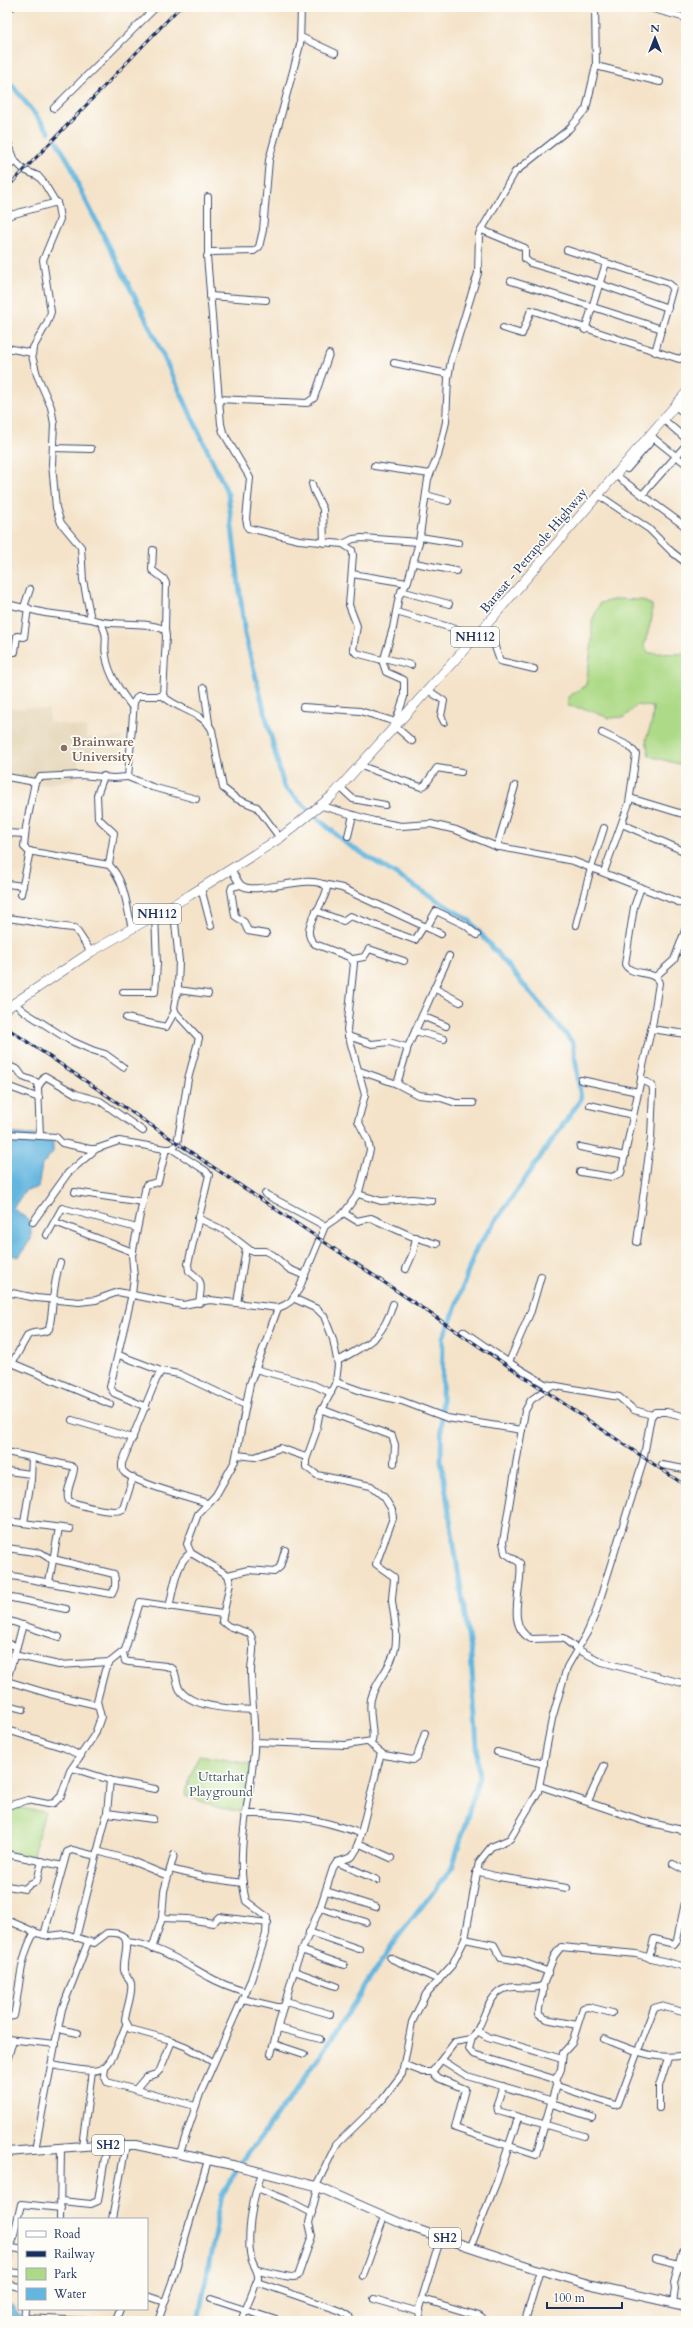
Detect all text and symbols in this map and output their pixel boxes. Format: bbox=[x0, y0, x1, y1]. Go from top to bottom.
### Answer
north arrow bbox=[635, 18, 675, 58]
text: N bbox=[650, 21, 660, 36]
street label: Barasat - Petrapole Highway bbox=[476, 484, 592, 617]
road number: NH112 bbox=[451, 627, 499, 647]
place label: Brainware University bbox=[72, 733, 134, 766]
marker: Brainware University bbox=[59, 743, 69, 753]
road number: NH112 bbox=[133, 904, 181, 924]
park label: Uttarhat Playground bbox=[189, 1768, 253, 1801]
road number: SH2 bbox=[92, 2135, 124, 2155]
legend bbox=[18, 2218, 148, 2310]
text: Road bbox=[54, 2226, 81, 2242]
road number: SH2 bbox=[429, 2228, 461, 2248]
text: Railway bbox=[54, 2246, 96, 2262]
text: Park bbox=[54, 2266, 78, 2282]
scale bar bbox=[547, 2284, 622, 2310]
text: Water bbox=[53, 2286, 87, 2302]
text: 100 m bbox=[553, 2290, 586, 2306]

